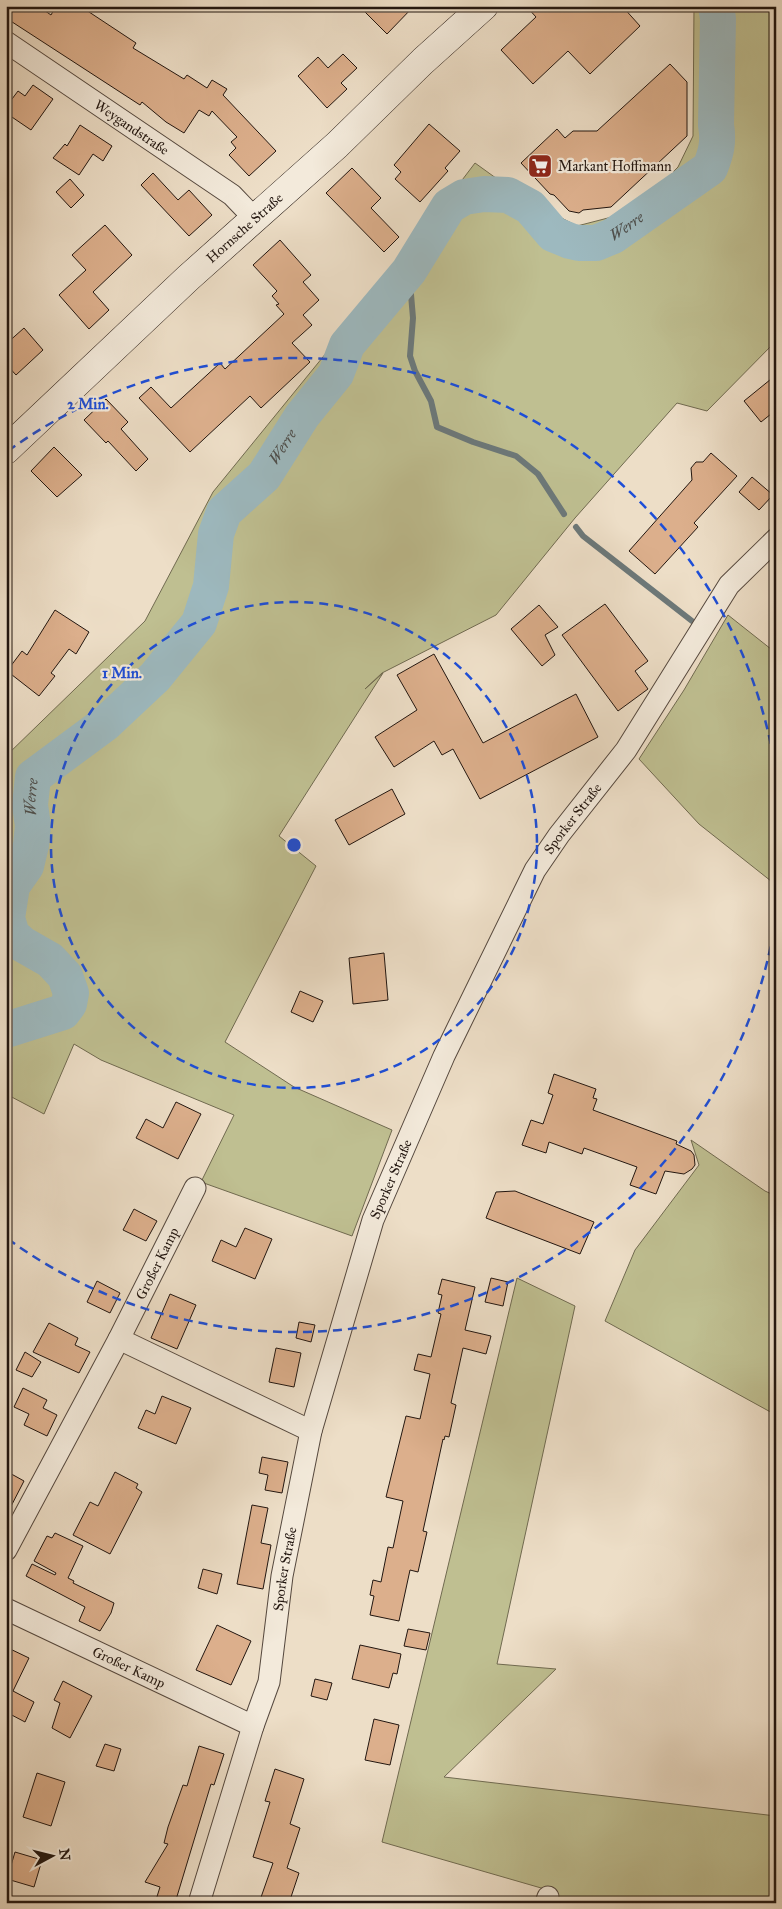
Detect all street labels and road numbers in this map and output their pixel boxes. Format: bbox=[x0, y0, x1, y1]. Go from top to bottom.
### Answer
street label: Weygandstraße bbox=[91, 96, 172, 159]
street label: Hornsche Straße bbox=[203, 189, 287, 267]
street label: Sporker Straße bbox=[540, 780, 606, 858]
street label: Sporker Straße bbox=[366, 1137, 416, 1222]
street label: Großer Kamp bbox=[132, 1225, 183, 1303]
street label: Sporker Straße bbox=[270, 1525, 301, 1612]
street label: Großer Kamp bbox=[90, 1643, 168, 1692]

